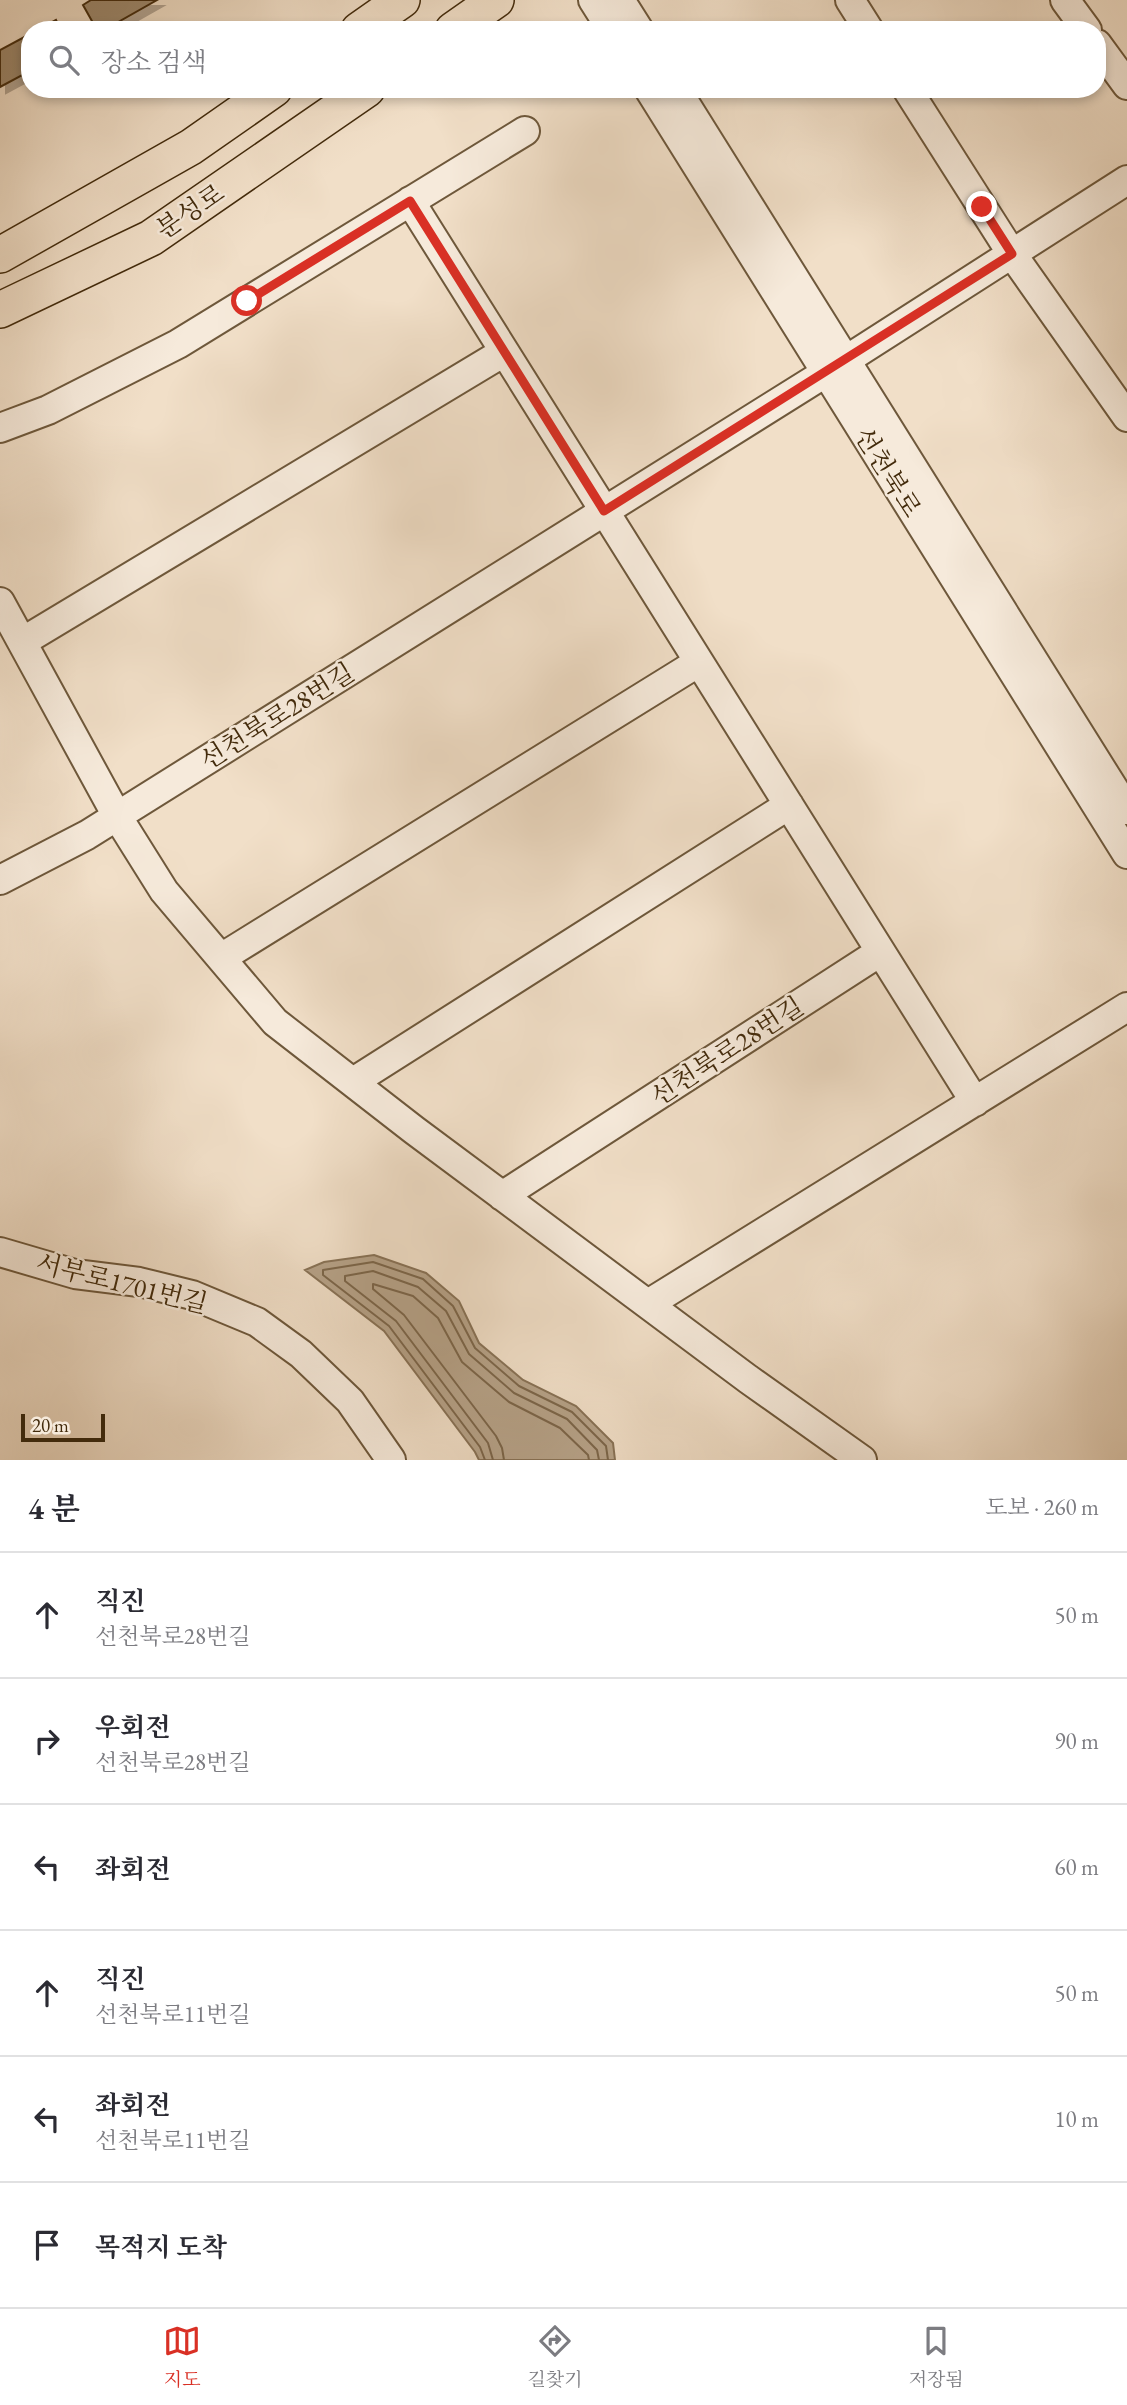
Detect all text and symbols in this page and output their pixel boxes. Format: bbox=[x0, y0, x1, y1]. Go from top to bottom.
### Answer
search box bbox=[21, 21, 1106, 98]
icon: search bbox=[45, 41, 83, 79]
text: 장소 검색 bbox=[101, 45, 207, 79]
street label: 분성로 bbox=[149, 176, 231, 246]
route end bbox=[966, 191, 997, 222]
route start bbox=[231, 285, 262, 316]
street label: 선천북로 bbox=[847, 420, 929, 524]
street label: 선천북로28번길 bbox=[194, 655, 360, 777]
street label: 선천북로28번길 bbox=[644, 989, 810, 1113]
street label: 서부로1701번길 bbox=[33, 1245, 211, 1321]
scale bar bbox=[21, 1411, 105, 1443]
text: 20 m bbox=[32, 1413, 69, 1438]
text: 4 분 bbox=[28, 1489, 80, 1528]
text: 도보 · 260 m bbox=[985, 1492, 1099, 1522]
text: 직진 bbox=[95, 1584, 145, 1618]
icon: ahead bbox=[28, 1596, 66, 1634]
text: 50 m bbox=[1054, 1600, 1099, 1630]
text: 선천북로28번길 bbox=[95, 1621, 250, 1651]
text: 우회전 bbox=[95, 1710, 170, 1744]
icon: right bbox=[28, 1722, 66, 1760]
text: 90 m bbox=[1054, 1726, 1099, 1756]
text: 선천북로28번길 bbox=[95, 1747, 250, 1777]
icon: left bbox=[28, 1848, 66, 1886]
text: 좌회전 bbox=[95, 1852, 170, 1886]
text: 60 m bbox=[1054, 1852, 1099, 1882]
text: 직진 bbox=[95, 1962, 145, 1996]
icon: ahead bbox=[28, 1974, 66, 2012]
text: 50 m bbox=[1054, 1978, 1099, 2008]
text: 선천북로11번길 bbox=[95, 1999, 250, 2029]
text: 좌회전 bbox=[95, 2088, 170, 2122]
icon: left bbox=[28, 2100, 66, 2138]
text: 10 m bbox=[1054, 2104, 1099, 2134]
text: 선천북로11번길 bbox=[95, 2125, 250, 2155]
icon: arrive bbox=[28, 2226, 66, 2264]
text: 목적지 도착 bbox=[95, 2230, 227, 2264]
tab: 지도 bbox=[163, 2322, 201, 2392]
tab: 길찾기 bbox=[527, 2322, 582, 2392]
tab: 저장됨 bbox=[909, 2322, 964, 2392]

